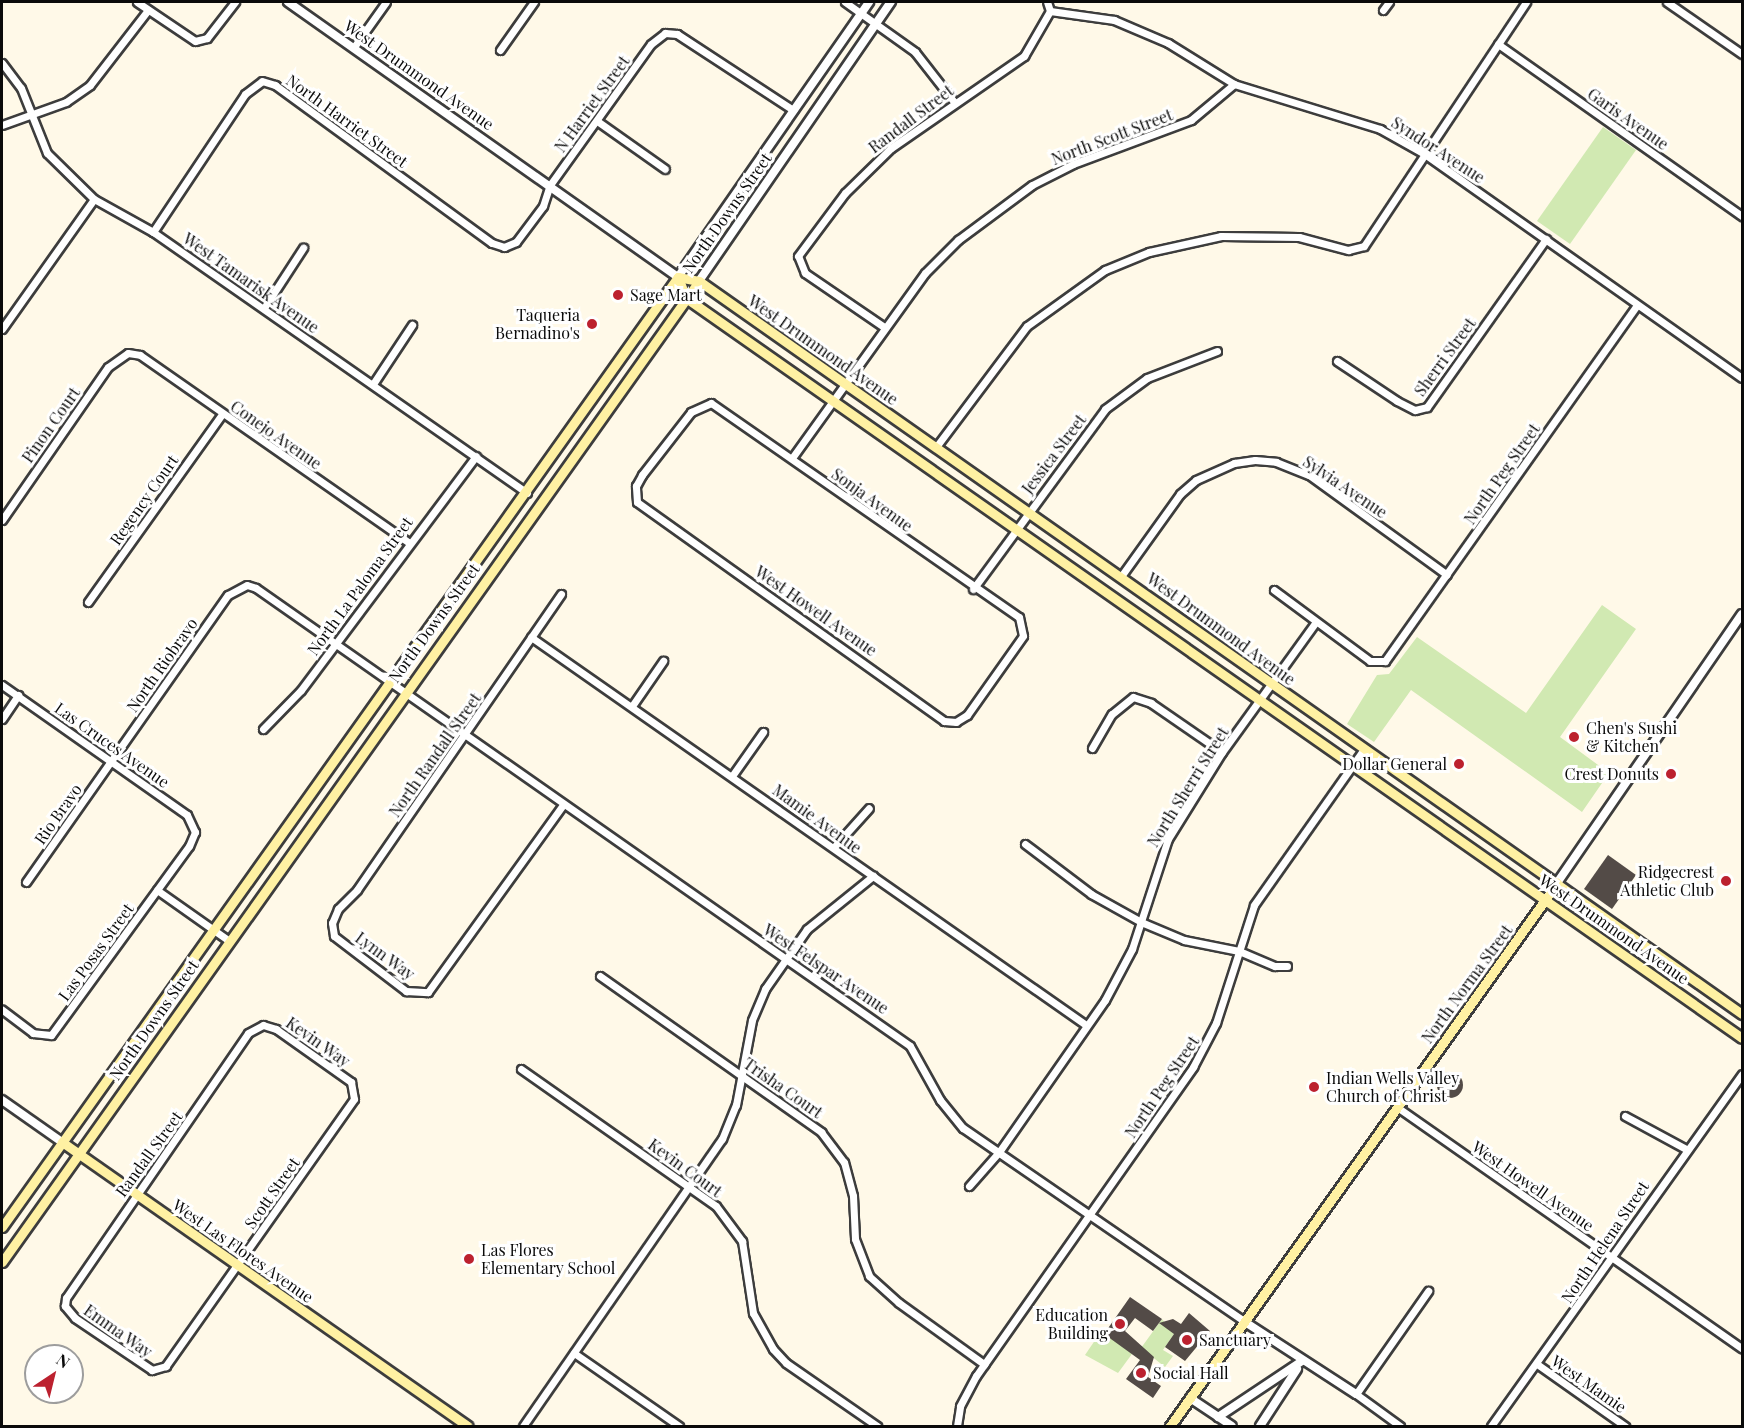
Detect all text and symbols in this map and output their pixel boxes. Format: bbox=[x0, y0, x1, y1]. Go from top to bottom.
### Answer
street label: West Drummond Avenue bbox=[340, 16, 498, 134]
street label: N Harriet Street bbox=[550, 52, 634, 156]
street label: North Harriet Street bbox=[282, 70, 412, 172]
street label: Randall Street bbox=[865, 81, 957, 157]
street label: Garis Avenue bbox=[1584, 84, 1672, 154]
street label: North Scott Street bbox=[1048, 105, 1176, 169]
street label: Syndor Avenue bbox=[1387, 112, 1489, 188]
street label: North Downs Street bbox=[678, 149, 776, 277]
street label: West Tamarisk Avenue bbox=[179, 228, 323, 338]
place label: Sage Mart bbox=[630, 285, 702, 305]
marker: Sage Mart bbox=[611, 288, 625, 302]
street label: West Drummond Avenue bbox=[744, 291, 902, 409]
place label: Taqueria Bernadino's bbox=[495, 305, 580, 343]
street label: Sherri Street bbox=[1410, 314, 1480, 400]
marker: Taqueria Bernadino's bbox=[585, 317, 599, 331]
street label: Pinon Court bbox=[18, 384, 84, 466]
street label: Conejo Avenue bbox=[227, 396, 325, 474]
street label: Jessica Street bbox=[1018, 410, 1090, 498]
street label: North Peg Street bbox=[1460, 420, 1544, 528]
street label: Regency Court bbox=[106, 451, 182, 549]
street label: Sylvia Avenue bbox=[1299, 452, 1391, 522]
street label: Sonja Avenue bbox=[828, 464, 916, 536]
street label: North La Paloma Street bbox=[303, 513, 417, 659]
street label: North Downs Street bbox=[384, 560, 484, 686]
street label: West Howell Avenue bbox=[751, 562, 881, 660]
street label: West Drummond Avenue bbox=[1143, 569, 1299, 689]
street label: North Riobravo bbox=[123, 614, 201, 716]
street label: North Randall Street bbox=[385, 689, 485, 821]
street label: Las Cruces Avenue bbox=[51, 698, 173, 792]
place label: Chen's Sushi & Kitchen bbox=[1586, 718, 1677, 756]
street label: North Sherri Street bbox=[1143, 723, 1233, 851]
marker: Chen's Sushi & Kitchen bbox=[1567, 730, 1581, 744]
place label: Dollar General bbox=[1342, 754, 1447, 774]
marker: Dollar General bbox=[1452, 757, 1466, 771]
place label: Crest Donuts bbox=[1564, 764, 1659, 784]
marker: Crest Donuts bbox=[1664, 767, 1678, 781]
street label: Rio Bravo bbox=[30, 780, 86, 848]
street label: Mamie Avenue bbox=[769, 780, 865, 858]
place label: Ridgecrest Athletic Club bbox=[1620, 862, 1714, 900]
street label: West Drummond Avenue bbox=[1535, 870, 1693, 988]
marker: Ridgecrest Athletic Club bbox=[1719, 874, 1733, 888]
street label: Las Posas Street bbox=[54, 900, 138, 1004]
street label: West Felspar Avenue bbox=[759, 920, 893, 1018]
street label: North Norma Street bbox=[1418, 921, 1516, 1047]
street label: Lynn Way bbox=[351, 928, 419, 984]
street label: North Downs Street bbox=[105, 956, 203, 1084]
street label: Kevin Way bbox=[282, 1013, 354, 1071]
street label: North Peg Street bbox=[1121, 1032, 1203, 1142]
street label: Trisha Court bbox=[740, 1054, 826, 1122]
place label: Indian Wells Valley Church of Christ bbox=[1326, 1068, 1460, 1106]
marker: Indian Wells Valley Church of Christ bbox=[1307, 1080, 1321, 1094]
street label: Randall Street bbox=[111, 1107, 187, 1201]
street label: Kevin Court bbox=[644, 1135, 726, 1201]
street label: West Howell Avenue bbox=[1468, 1137, 1598, 1235]
street label: Scott Street bbox=[240, 1154, 304, 1232]
street label: North Helena Street bbox=[1557, 1177, 1653, 1307]
street label: West Las Flores Avenue bbox=[169, 1195, 317, 1307]
place label: Las Flores Elementary School bbox=[481, 1240, 616, 1278]
marker: Las Flores Elementary School bbox=[462, 1252, 476, 1266]
street label: Emma Way bbox=[80, 1300, 156, 1362]
place label: Education Building bbox=[1035, 1305, 1108, 1343]
marker: Education Building bbox=[1113, 1317, 1127, 1331]
place label: Sanctuary bbox=[1199, 1330, 1271, 1350]
marker: Sanctuary bbox=[1180, 1333, 1194, 1347]
north arrow bbox=[24, 1344, 84, 1404]
text: N bbox=[53, 1349, 74, 1372]
street label: West Mamie bbox=[1548, 1351, 1630, 1417]
place label: Social Hall bbox=[1153, 1363, 1229, 1383]
marker: Social Hall bbox=[1134, 1366, 1148, 1380]

